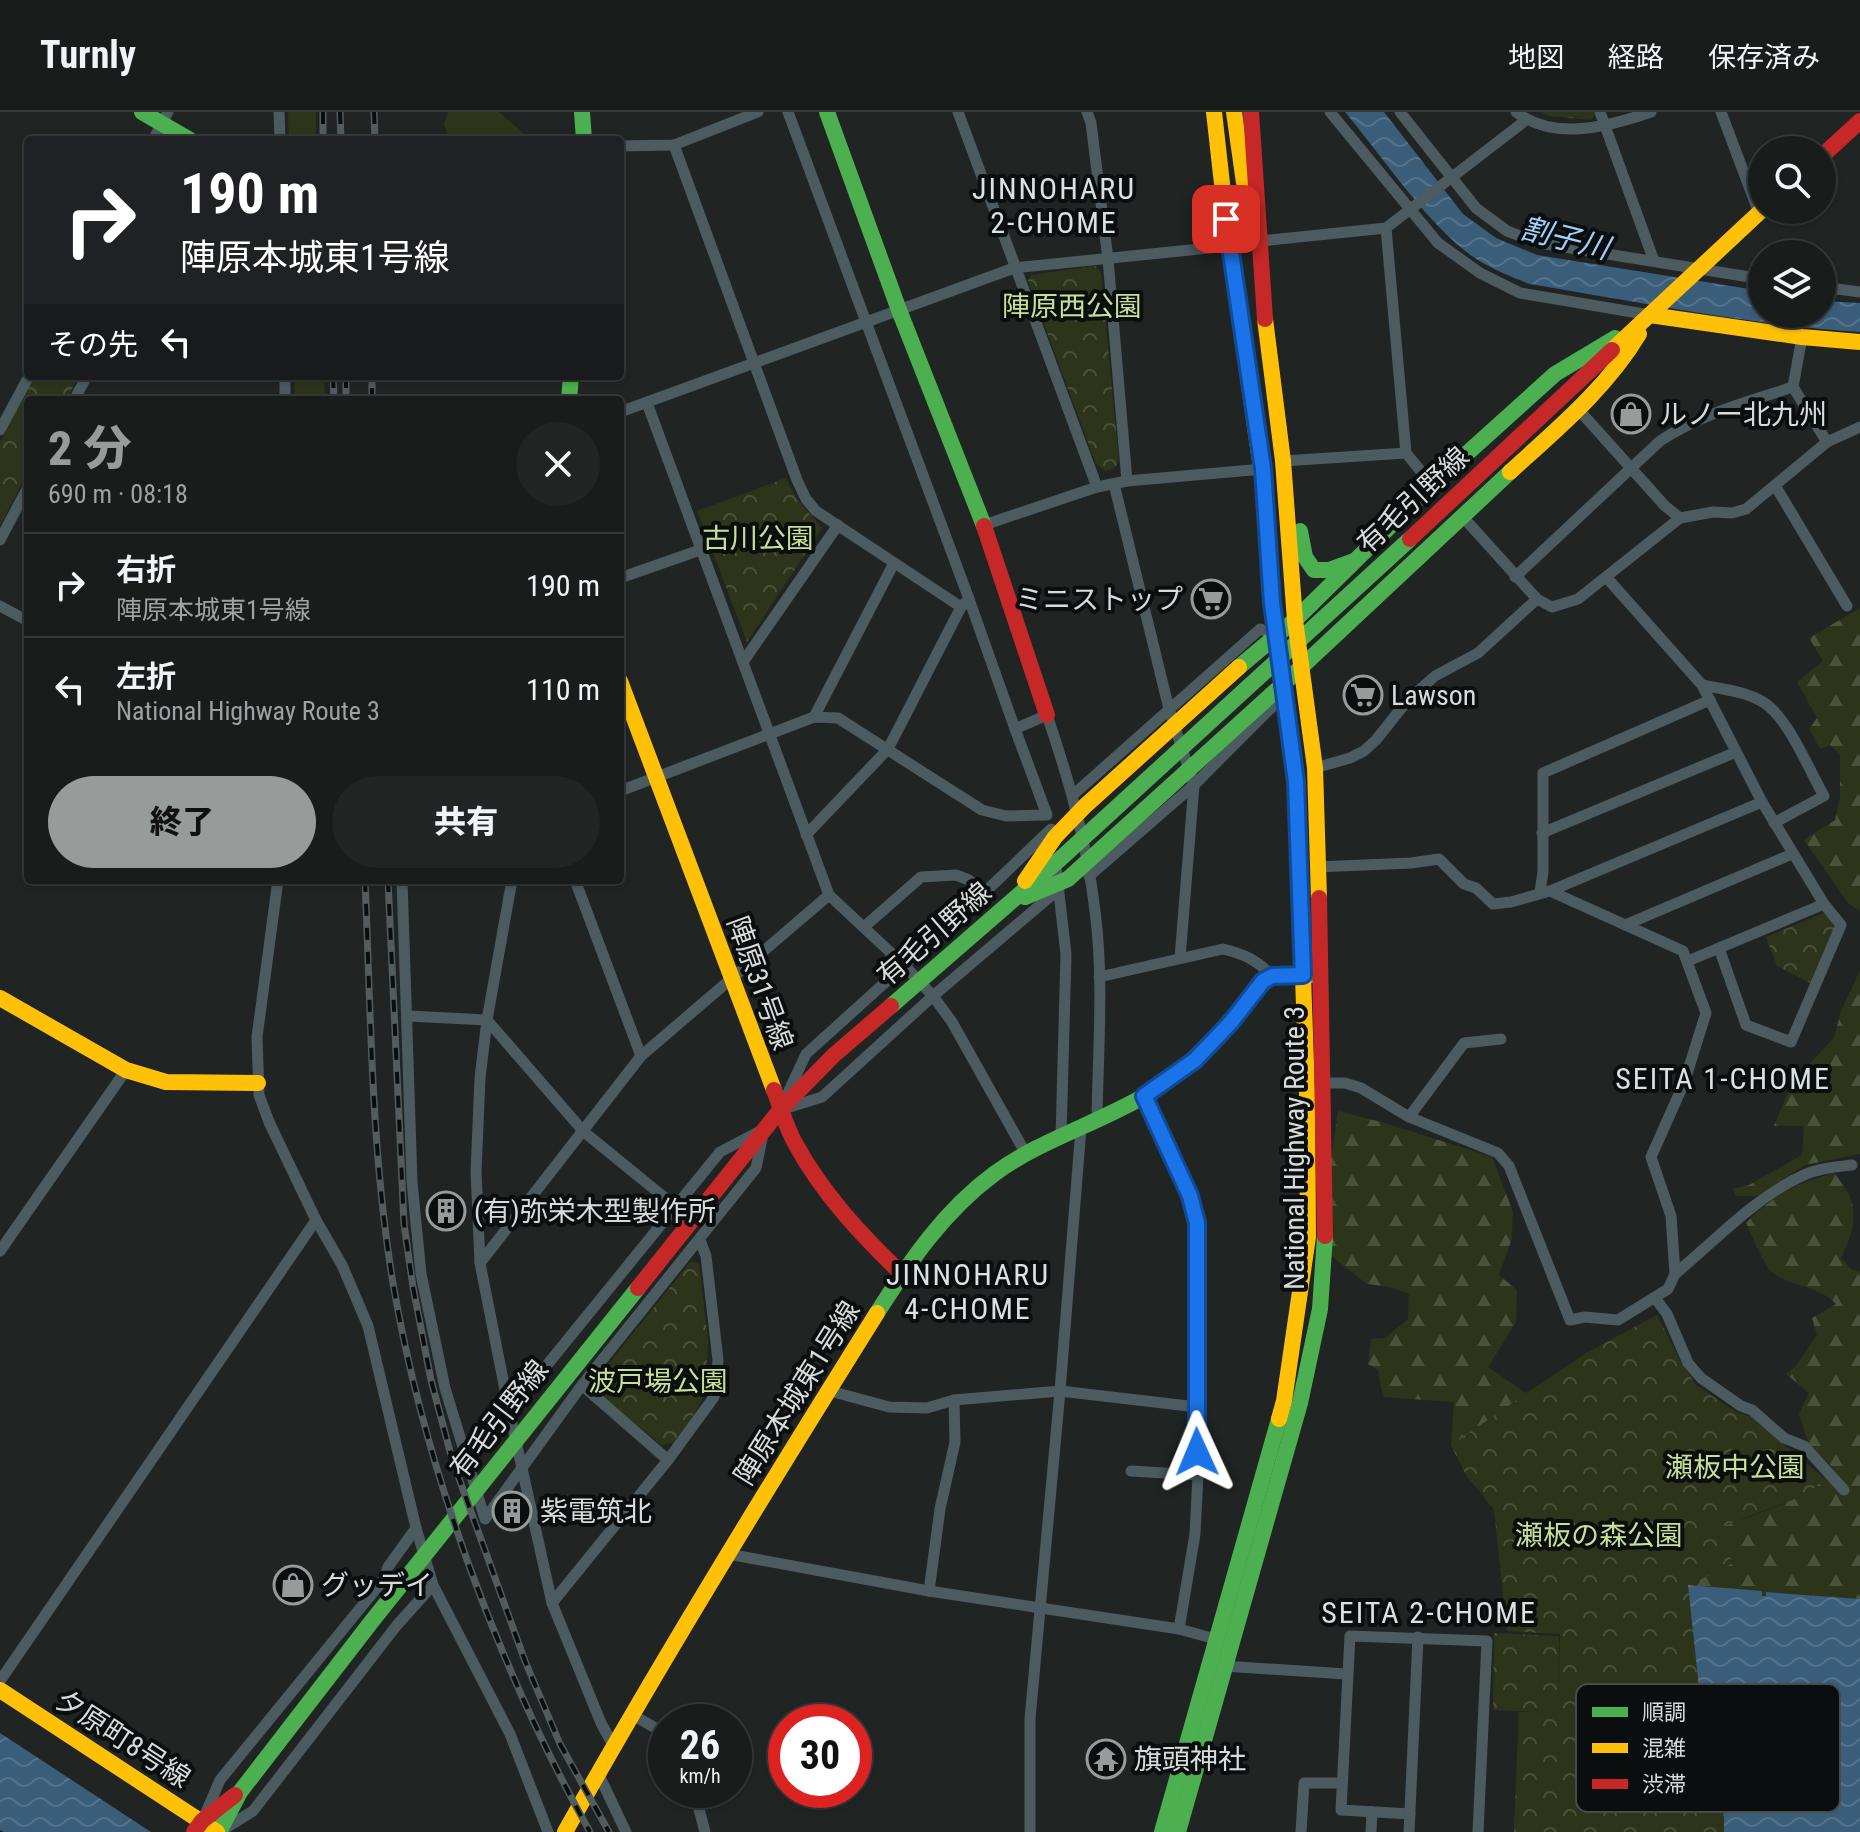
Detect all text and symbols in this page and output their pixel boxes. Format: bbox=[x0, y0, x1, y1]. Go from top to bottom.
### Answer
text: Turnly bbox=[40, 33, 136, 77]
text: 地図 bbox=[1508, 41, 1564, 74]
text: 経路 bbox=[1608, 41, 1664, 74]
text: 保存済み bbox=[1708, 41, 1820, 74]
map controls bbox=[1748, 136, 1836, 328]
button: search bbox=[1748, 136, 1836, 224]
text: 190 m bbox=[180, 161, 319, 227]
icon: right bbox=[48, 168, 152, 272]
district label: JINNOHARU 2-CHOME bbox=[972, 171, 1136, 240]
pin bbox=[1192, 185, 1260, 253]
icon: arrive bbox=[1204, 197, 1248, 241]
water label: 割子川 bbox=[1517, 210, 1616, 267]
text: 陣原本城東1号線 bbox=[180, 237, 450, 279]
button: layers bbox=[1748, 240, 1836, 328]
park label: 陣原西公園 bbox=[1002, 290, 1142, 323]
icon: left bbox=[154, 320, 198, 364]
text: その先 bbox=[48, 327, 138, 362]
shop icon: ルノー北九州 bbox=[1610, 393, 1652, 435]
place label: ルノー北九州 bbox=[1659, 398, 1827, 431]
text: 2 分 bbox=[48, 420, 131, 477]
button: close bbox=[516, 422, 600, 506]
street label: 有毛引野線 bbox=[1351, 440, 1475, 560]
text: 690 m · 08:18 bbox=[48, 479, 188, 509]
park label: 古川公園 bbox=[702, 522, 814, 555]
text: 右折 bbox=[116, 552, 176, 587]
icon: right bbox=[48, 563, 92, 607]
text: 190 m bbox=[526, 568, 600, 603]
supermarket icon: ミニストップ bbox=[1190, 578, 1232, 620]
place label: ミニストップ bbox=[1015, 583, 1183, 616]
text: 陣原本城東1号線 bbox=[116, 595, 311, 625]
text: 左折 bbox=[116, 659, 176, 694]
icon: left bbox=[48, 667, 92, 711]
text: 110 m bbox=[526, 672, 600, 707]
supermarket icon: Lawson bbox=[1342, 674, 1384, 716]
place label: Lawson bbox=[1391, 679, 1476, 712]
text: National Highway Route 3 bbox=[116, 696, 380, 726]
button: 終了 bbox=[48, 776, 316, 868]
button: 共有 bbox=[332, 776, 600, 868]
street label: 有毛引野線 bbox=[870, 876, 998, 992]
street label: 陣原31号線 bbox=[721, 912, 799, 1054]
street label: National Highway Route 3 bbox=[1278, 1006, 1311, 1290]
district label: SEITA 1-CHOME bbox=[1615, 1061, 1831, 1096]
building icon: (有)弥栄木型製作所 bbox=[425, 1190, 467, 1232]
place label: (有)弥栄木型製作所 bbox=[474, 1195, 716, 1228]
district label: JINNOHARU 4-CHOME bbox=[886, 1257, 1050, 1326]
street label: 陣原本城東1号線 bbox=[727, 1295, 867, 1491]
street label: 有毛引野線 bbox=[443, 1354, 555, 1484]
park label: 波戸場公園 bbox=[588, 1365, 728, 1398]
position arrow bbox=[1155, 1410, 1239, 1494]
park label: 瀬板中公園 bbox=[1665, 1451, 1805, 1484]
building icon: 紫電筑北 bbox=[491, 1490, 533, 1532]
place label: 紫電筑北 bbox=[540, 1495, 652, 1528]
park label: 瀬板の森公園 bbox=[1515, 1519, 1683, 1552]
shop icon: グッデイ bbox=[272, 1564, 314, 1606]
place label: グッデイ bbox=[321, 1569, 433, 1602]
district label: SEITA 2-CHOME bbox=[1321, 1595, 1537, 1630]
street label: 夕原町8号線 bbox=[50, 1683, 196, 1795]
legend bbox=[1576, 1684, 1840, 1812]
text: 順調 bbox=[1642, 1700, 1686, 1725]
speed limit sign: 30 bbox=[768, 1704, 872, 1808]
text: 26 bbox=[680, 1722, 720, 1769]
text: 混雑 bbox=[1642, 1736, 1686, 1761]
temple icon: 旗頭神社 bbox=[1085, 1738, 1127, 1780]
place label: 旗頭神社 bbox=[1134, 1743, 1246, 1776]
text: km/h bbox=[679, 1764, 721, 1788]
text: 渋滞 bbox=[1642, 1772, 1686, 1797]

